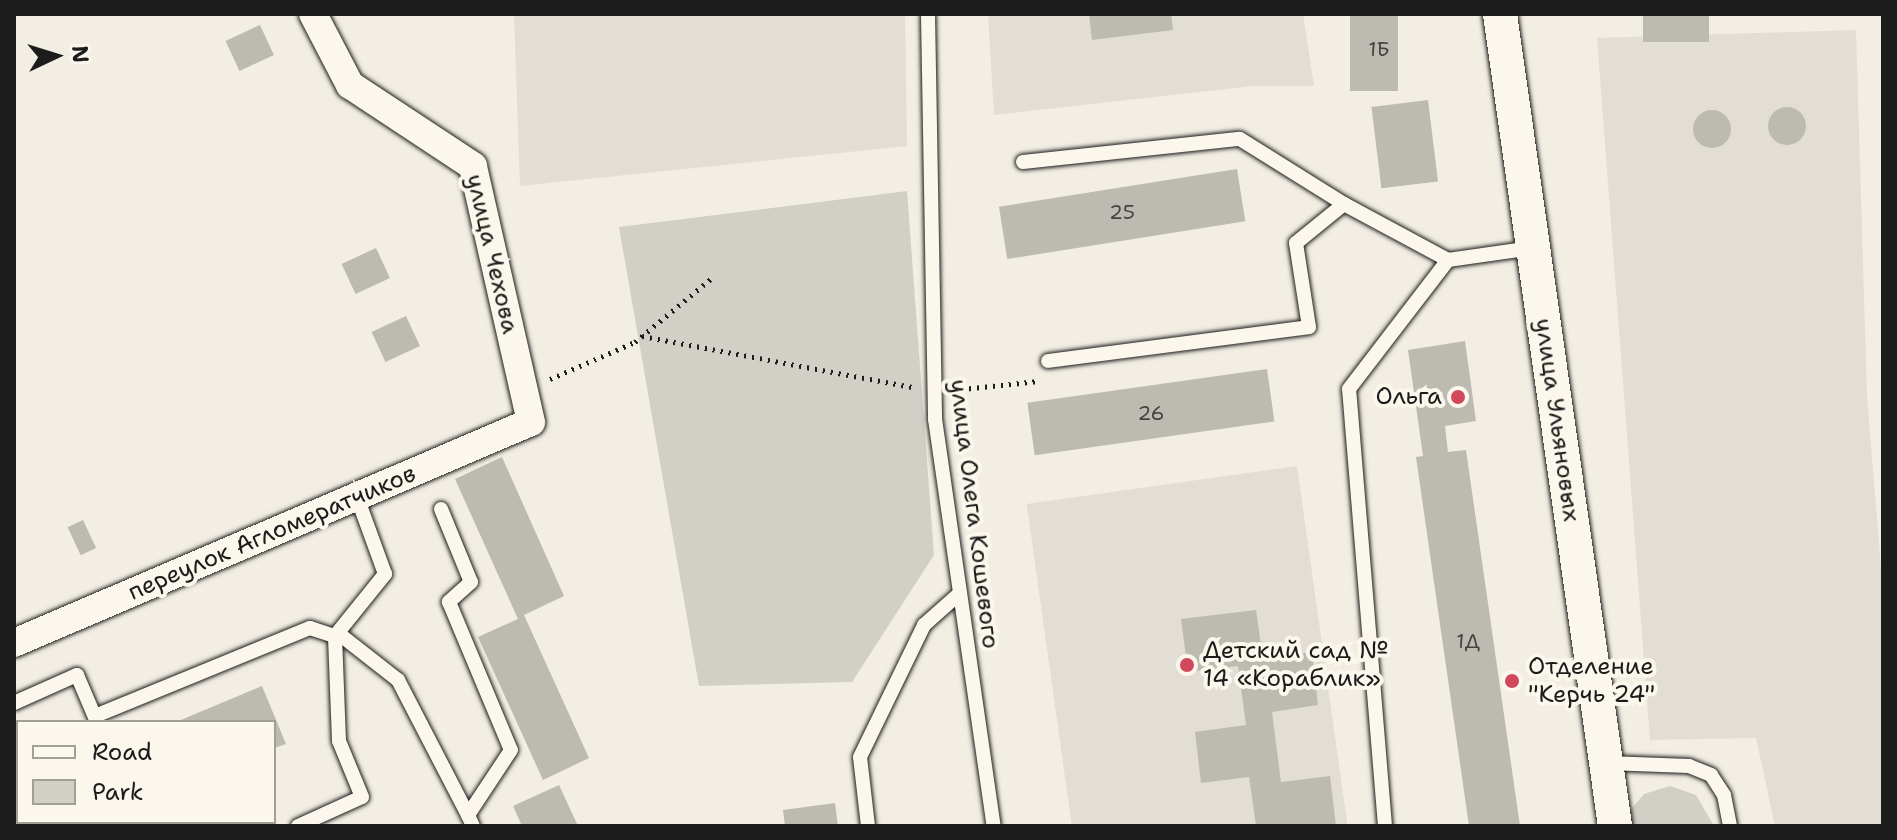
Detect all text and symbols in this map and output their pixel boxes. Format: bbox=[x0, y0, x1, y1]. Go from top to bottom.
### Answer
north arrow bbox=[16, 16, 96, 96]
house number: 1Б bbox=[1368, 37, 1390, 61]
text: N bbox=[65, 45, 96, 64]
street label: улица Чехова bbox=[460, 171, 524, 337]
house number: 25 bbox=[1109, 200, 1135, 224]
street label: улица Ульяновых bbox=[1528, 316, 1586, 524]
street label: улица Олега Кошевого bbox=[943, 378, 1005, 650]
place label: Ольга bbox=[1376, 383, 1442, 411]
marker: Ольга bbox=[1449, 388, 1467, 406]
house number: 26 bbox=[1137, 401, 1165, 425]
street label: переулок Агломератчиков bbox=[124, 459, 420, 607]
house number: 1Д bbox=[1456, 629, 1480, 653]
place label: Детский сад № 14 «Кораблик» bbox=[1203, 637, 1388, 693]
place label: Отделение "Керчь 24" bbox=[1528, 653, 1655, 709]
marker: Детский сад № 14 «Кораблик» bbox=[1178, 656, 1196, 674]
marker: Отделение "Керчь 24" bbox=[1503, 672, 1521, 690]
legend bbox=[16, 720, 276, 824]
text: Road bbox=[92, 736, 152, 768]
text: Park bbox=[92, 776, 144, 808]

